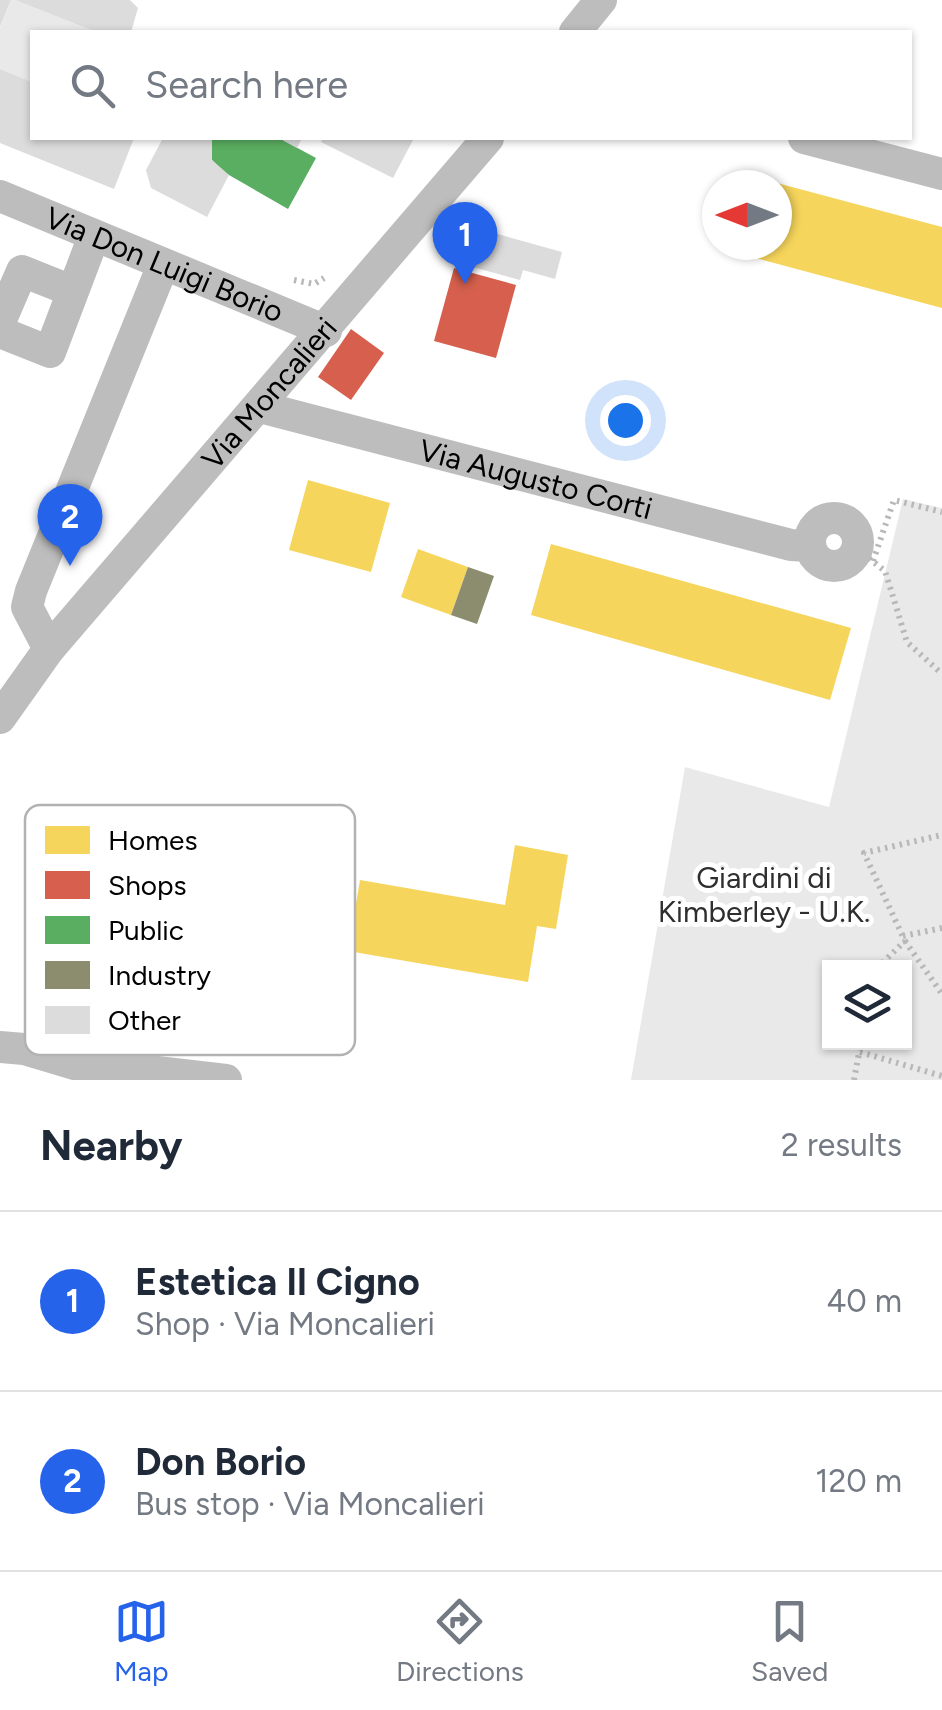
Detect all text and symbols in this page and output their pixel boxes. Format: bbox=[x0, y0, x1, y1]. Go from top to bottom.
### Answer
search box bbox=[30, 30, 912, 140]
icon: search bbox=[65, 58, 120, 113]
text: Search here bbox=[145, 62, 348, 108]
north arrow bbox=[702, 170, 792, 260]
street label: Via Don Luigi Borio bbox=[40, 198, 289, 330]
pin: 1 bbox=[432, 202, 498, 284]
street label: Via Moncalieri bbox=[193, 309, 344, 477]
your location bbox=[600, 395, 651, 446]
street label: Via Augusto Corti bbox=[415, 431, 656, 527]
pin: 2 bbox=[38, 484, 102, 566]
legend bbox=[25, 805, 355, 1055]
text: Homes bbox=[108, 823, 197, 857]
park label: Giardini di Kimberley - U.K. bbox=[658, 859, 870, 930]
text: Shops bbox=[108, 868, 187, 902]
text: Public bbox=[108, 913, 184, 947]
text: Industry bbox=[108, 958, 211, 992]
map controls bbox=[822, 960, 912, 1050]
button: layers bbox=[822, 960, 912, 1050]
text: Other bbox=[108, 1003, 181, 1037]
text: Nearby bbox=[40, 1120, 182, 1171]
text: 2 results bbox=[781, 1126, 902, 1164]
text: Estetica Il Cigno bbox=[135, 1259, 420, 1305]
text: 1 bbox=[66, 1282, 79, 1320]
text: 40 m bbox=[826, 1282, 902, 1320]
text: Shop · Via Moncalieri bbox=[135, 1305, 435, 1343]
text: Don Borio bbox=[135, 1439, 306, 1485]
text: 2 bbox=[63, 1462, 82, 1500]
text: 120 m bbox=[815, 1462, 902, 1500]
text: Bus stop · Via Moncalieri bbox=[135, 1485, 485, 1523]
tab: Map bbox=[114, 1594, 169, 1688]
tab: Directions bbox=[396, 1594, 524, 1688]
tab: Saved bbox=[751, 1594, 828, 1688]

